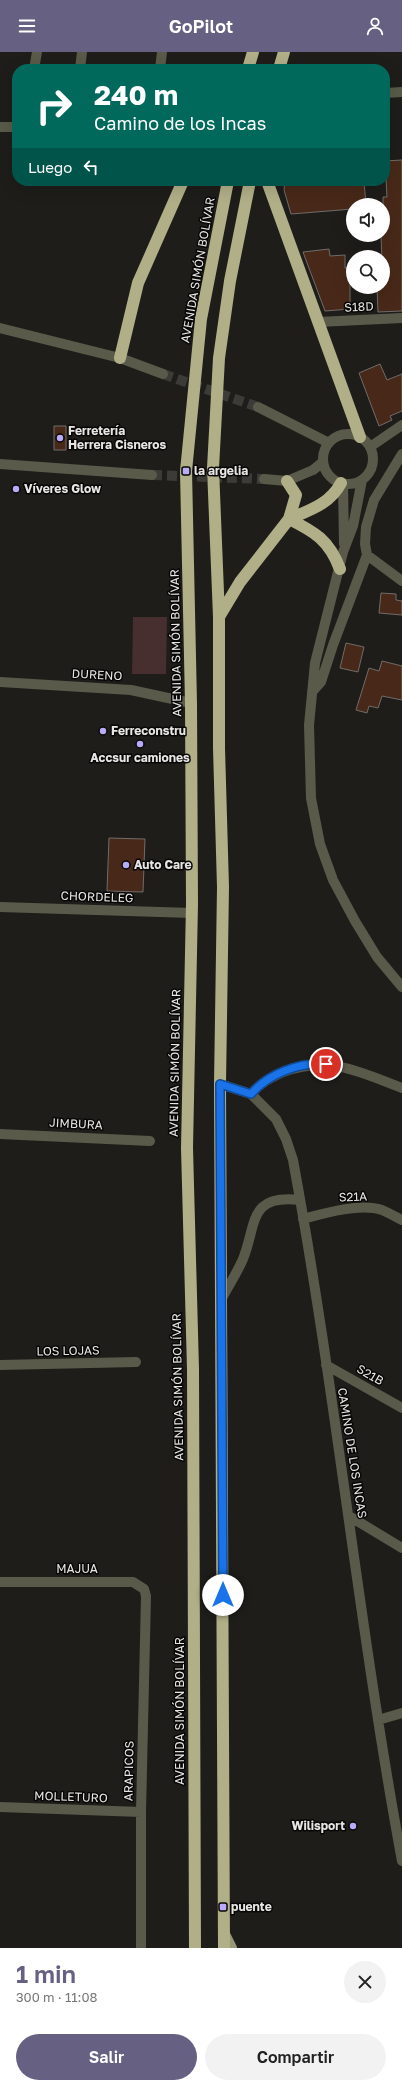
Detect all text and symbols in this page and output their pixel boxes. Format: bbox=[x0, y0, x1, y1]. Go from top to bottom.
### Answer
icon: menu bbox=[16, 15, 38, 37]
text: GoPilot bbox=[169, 15, 233, 37]
icon: person bbox=[364, 15, 386, 37]
text: 240 m bbox=[94, 78, 178, 111]
icon: right bbox=[28, 80, 80, 132]
text: Camino de los Incas bbox=[94, 112, 266, 134]
icon: left bbox=[80, 156, 102, 178]
text: Luego bbox=[28, 158, 72, 176]
street label: AVENIDA SIMÓN BOLÍVAR bbox=[177, 196, 218, 344]
map controls bbox=[346, 198, 390, 294]
button: sound bbox=[346, 198, 390, 242]
button: search bbox=[346, 250, 390, 294]
street label: S18D bbox=[344, 298, 374, 315]
place label: Ferretería Herrera Cisneros bbox=[68, 423, 166, 452]
marker: Ferretería Herrera Cisneros bbox=[55, 433, 65, 443]
place label: la argelia bbox=[194, 463, 248, 478]
marker: la argelia bbox=[181, 466, 191, 476]
place label: Víveres Glow bbox=[24, 481, 101, 496]
marker: Víveres Glow bbox=[11, 484, 21, 494]
street label: AVENIDA SIMÓN BOLÍVAR bbox=[167, 569, 184, 717]
street label: DURENO bbox=[71, 666, 123, 683]
place label: Ferreconstru bbox=[111, 723, 186, 738]
marker: Ferreconstru bbox=[98, 726, 108, 736]
marker: Accsur camiones bbox=[135, 739, 145, 749]
place label: Accsur camiones bbox=[90, 750, 190, 765]
place label: Auto Care bbox=[134, 857, 192, 872]
marker: Auto Care bbox=[121, 860, 131, 870]
street label: CHORDELEG bbox=[60, 888, 134, 905]
street label: AVENIDA SIMÓN BOLÍVAR bbox=[166, 989, 183, 1137]
pin bbox=[309, 1047, 343, 1081]
icon: arrive bbox=[315, 1053, 337, 1075]
street label: JIMBURA bbox=[49, 1115, 103, 1132]
street label: S21A bbox=[338, 1189, 367, 1204]
street label: AVENIDA SIMÓN BOLÍVAR bbox=[169, 1313, 186, 1461]
street label: LOS LOJAS bbox=[36, 1342, 100, 1359]
street label: S21B bbox=[354, 1361, 386, 1388]
street label: CAMINO DE LOS INCAS bbox=[335, 1387, 370, 1520]
street label: MAJUA bbox=[56, 1561, 98, 1576]
position arrow bbox=[202, 1574, 244, 1616]
street label: AVENIDA SIMÓN BOLÍVAR bbox=[172, 1637, 187, 1785]
street label: ARAPICOS bbox=[120, 1740, 137, 1801]
street label: MOLLETURO bbox=[34, 1788, 108, 1805]
place label: Wilisport bbox=[291, 1818, 345, 1833]
marker: Wilisport bbox=[348, 1821, 358, 1831]
place label: puente bbox=[231, 1899, 272, 1914]
marker: puente bbox=[218, 1902, 228, 1912]
text: 1 min bbox=[16, 1959, 76, 1988]
button: close bbox=[344, 1961, 386, 2003]
text: 300 m · 11:08 bbox=[16, 1989, 97, 2005]
button: Salir bbox=[16, 2034, 197, 2080]
button: Compartir bbox=[205, 2034, 386, 2080]

